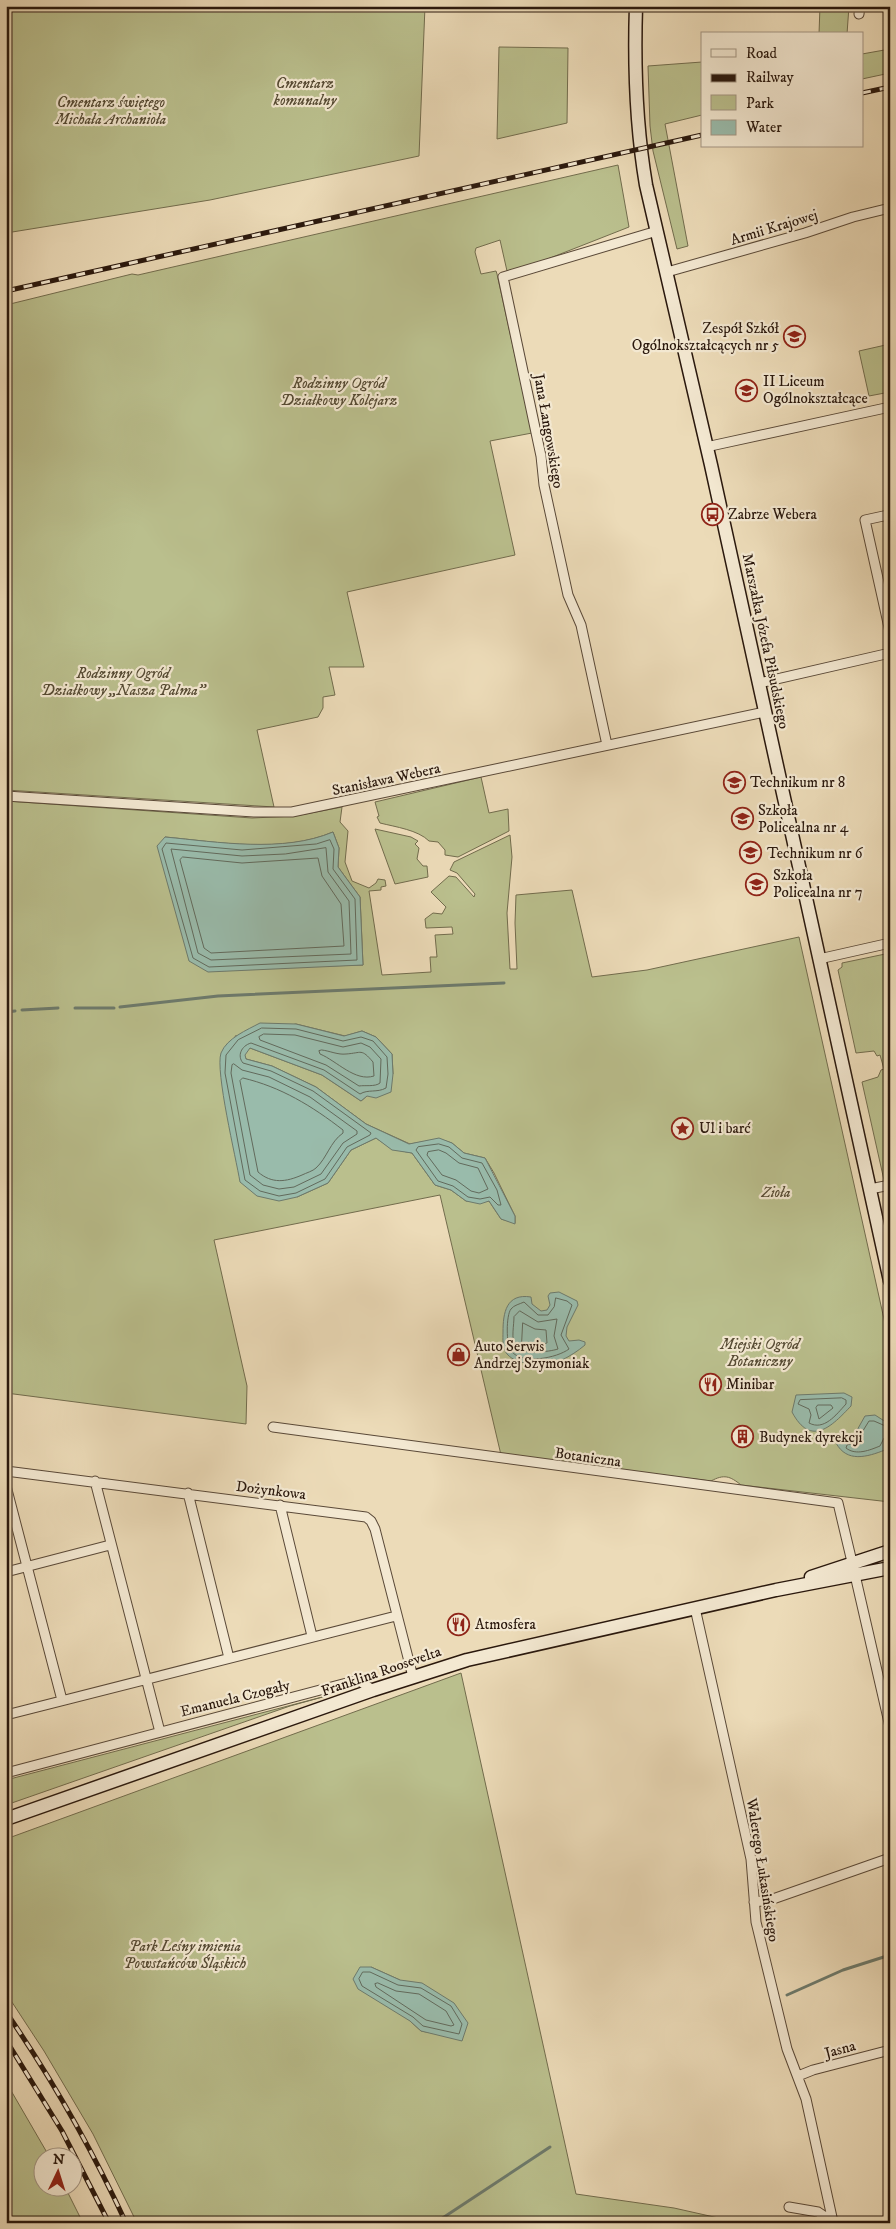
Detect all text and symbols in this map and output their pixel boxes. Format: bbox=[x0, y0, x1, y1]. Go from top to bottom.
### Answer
legend bbox=[701, 32, 864, 148]
text: Road bbox=[746, 44, 778, 63]
text: Railway bbox=[746, 68, 794, 87]
park label: Cmentarz komunalny bbox=[273, 74, 337, 110]
park label: Cmentarz świętego Michała Archanioła bbox=[55, 93, 166, 129]
text: Park bbox=[746, 94, 775, 113]
text: Water bbox=[745, 118, 782, 137]
street label: Armii Krajowej bbox=[728, 205, 820, 250]
place label: Zespół Szkół Ogólnokształcących nr 5 bbox=[632, 319, 780, 355]
school or university icon: Zespół Szkół Ogólnokształcących nr 5 bbox=[783, 325, 807, 349]
street label: Jana Łangowskiego bbox=[529, 370, 568, 490]
place label: II Liceum Ogólnokształcące bbox=[763, 372, 868, 408]
park label: Rodzinny Ogród Działkowy Kolejarz bbox=[281, 374, 397, 410]
school or university icon: II Liceum Ogólnokształcące bbox=[735, 378, 759, 402]
bus stop icon: Zabrze Webera bbox=[700, 502, 724, 526]
place label: Zabrze Webera bbox=[728, 505, 818, 524]
street label: Marszałka Józefa Piłsudskiego bbox=[738, 552, 793, 731]
park label: Rodzinny Ogród Działkowy „Nasza Palma” bbox=[41, 664, 207, 700]
street label: Stanisława Webera bbox=[330, 759, 443, 800]
school or university icon: Technikum nr 8 bbox=[722, 770, 746, 794]
place label: Technikum nr 8 bbox=[750, 773, 845, 792]
place label: Szkoła Policealna nr 4 bbox=[758, 801, 849, 837]
school or university icon: Szkoła Policealna nr 4 bbox=[730, 807, 754, 831]
school or university icon: Technikum nr 6 bbox=[739, 841, 763, 865]
place label: Technikum nr 6 bbox=[767, 844, 864, 863]
place label: Szkoła Policealna nr 7 bbox=[773, 866, 863, 902]
school or university icon: Szkoła Policealna nr 7 bbox=[745, 872, 769, 896]
place icon: Ul i barć bbox=[671, 1116, 695, 1140]
place label: Ul i barć bbox=[699, 1119, 751, 1138]
park label: Zioła bbox=[760, 1183, 791, 1202]
park label: Miejski Ogród Botaniczny bbox=[720, 1335, 802, 1371]
place label: Auto Serwis Andrzej Szymoniak bbox=[474, 1337, 590, 1373]
shop icon: Auto Serwis Andrzej Szymoniak bbox=[446, 1343, 470, 1367]
restaurant icon: Minibar bbox=[698, 1372, 722, 1396]
place label: Minibar bbox=[726, 1375, 775, 1394]
building icon: Budynek dyrekcji bbox=[731, 1425, 755, 1449]
place label: Budynek dyrekcji bbox=[759, 1428, 862, 1447]
street label: Botaniczna bbox=[554, 1443, 623, 1472]
street label: Dożynkowa bbox=[235, 1477, 308, 1504]
restaurant icon: Atmosfera bbox=[447, 1612, 471, 1636]
place label: Atmosfera bbox=[475, 1615, 536, 1634]
street label: Franklina Roosevelta bbox=[319, 1642, 444, 1701]
street label: Emanuela Czogały bbox=[178, 1675, 293, 1721]
street label: Walerego Łukasińskiego bbox=[742, 1796, 783, 1943]
park label: Park Leśny imienia Powstańców Śląskich bbox=[124, 1937, 246, 1973]
street label: Jasna bbox=[821, 2036, 858, 2063]
north arrow bbox=[32, 2146, 82, 2196]
text: N bbox=[52, 2151, 66, 2169]

